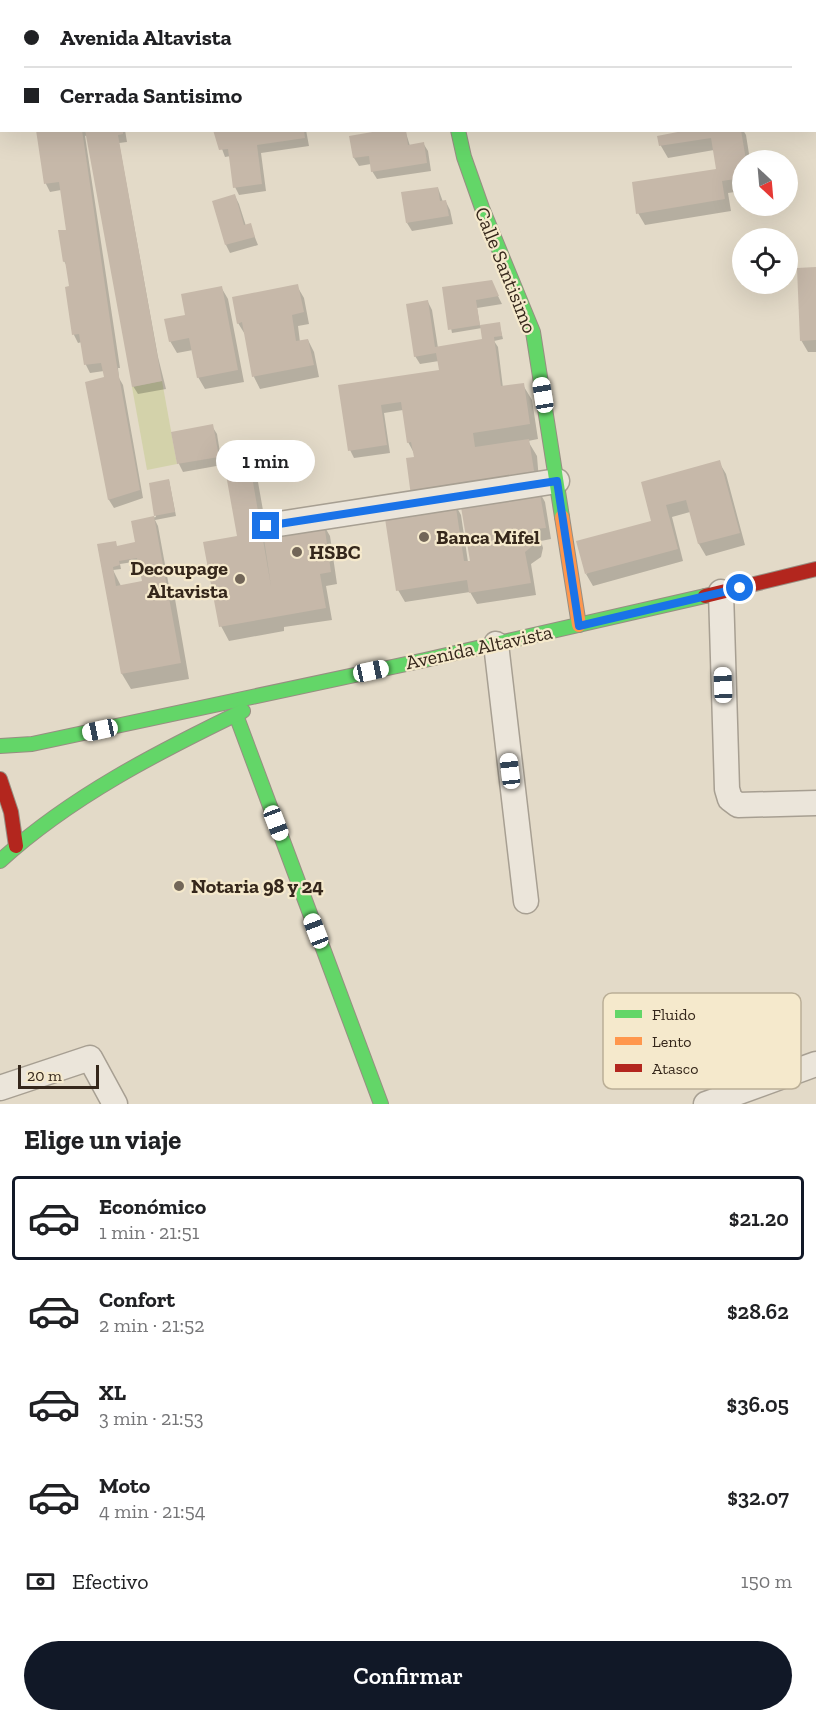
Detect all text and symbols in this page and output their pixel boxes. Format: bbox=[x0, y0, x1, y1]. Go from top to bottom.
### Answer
text: Avenida Altavista bbox=[60, 24, 232, 51]
text: Cerrada Santisimo bbox=[60, 82, 242, 109]
north arrow bbox=[732, 150, 798, 216]
map controls bbox=[732, 150, 798, 294]
street label: Calle Santisimo bbox=[470, 203, 542, 337]
button: locate bbox=[732, 228, 798, 294]
car bbox=[531, 376, 555, 414]
callout: 1 min bbox=[216, 439, 316, 481]
text: 1 min bbox=[242, 449, 289, 473]
route end bbox=[252, 512, 279, 539]
place label: Banca Mifel bbox=[436, 525, 540, 549]
marker: Banca Mifel bbox=[417, 530, 431, 544]
place label: HSBC bbox=[309, 540, 361, 564]
marker: HSBC bbox=[290, 545, 304, 559]
place label: Decoupage Altavista bbox=[130, 556, 228, 603]
marker: Decoupage Altavista bbox=[233, 572, 247, 586]
route start bbox=[726, 574, 753, 601]
street label: Avenida Altavista bbox=[403, 620, 555, 674]
car bbox=[352, 658, 390, 684]
car bbox=[713, 667, 733, 703]
car bbox=[81, 717, 119, 743]
car bbox=[499, 752, 521, 790]
car bbox=[261, 803, 291, 843]
place label: Notaria 98 y 24 bbox=[191, 874, 324, 898]
marker: Notaria 98 y 24 bbox=[172, 879, 186, 893]
car bbox=[301, 911, 331, 951]
legend bbox=[603, 993, 801, 1089]
text: Fluido bbox=[652, 1005, 696, 1024]
text: Lento bbox=[652, 1032, 692, 1051]
text: Atasco bbox=[652, 1059, 698, 1078]
scale bar bbox=[18, 1062, 99, 1090]
text: 20 m bbox=[27, 1066, 62, 1085]
text: Elige un viaje bbox=[24, 1124, 181, 1156]
icon: car bbox=[27, 1191, 81, 1245]
text: Económico bbox=[99, 1193, 206, 1220]
text: $21.20 bbox=[729, 1205, 789, 1232]
text: 1 min · 21:51 bbox=[99, 1220, 199, 1244]
icon: car bbox=[27, 1284, 81, 1338]
text: Confort bbox=[99, 1286, 175, 1313]
text: $28.62 bbox=[727, 1298, 789, 1325]
text: 2 min · 21:52 bbox=[99, 1313, 205, 1337]
icon: car bbox=[27, 1377, 81, 1431]
text: XL bbox=[99, 1379, 126, 1406]
text: $36.05 bbox=[727, 1391, 789, 1418]
text: 3 min · 21:53 bbox=[99, 1406, 204, 1430]
icon: car bbox=[27, 1470, 81, 1524]
text: Moto bbox=[99, 1472, 150, 1499]
text: $32.07 bbox=[727, 1484, 789, 1511]
text: 4 min · 21:54 bbox=[99, 1499, 206, 1523]
icon: cash bbox=[24, 1565, 57, 1598]
text: Efectivo bbox=[72, 1568, 148, 1595]
text: 150 m bbox=[741, 1569, 792, 1593]
button: Confirmar bbox=[24, 1641, 792, 1710]

